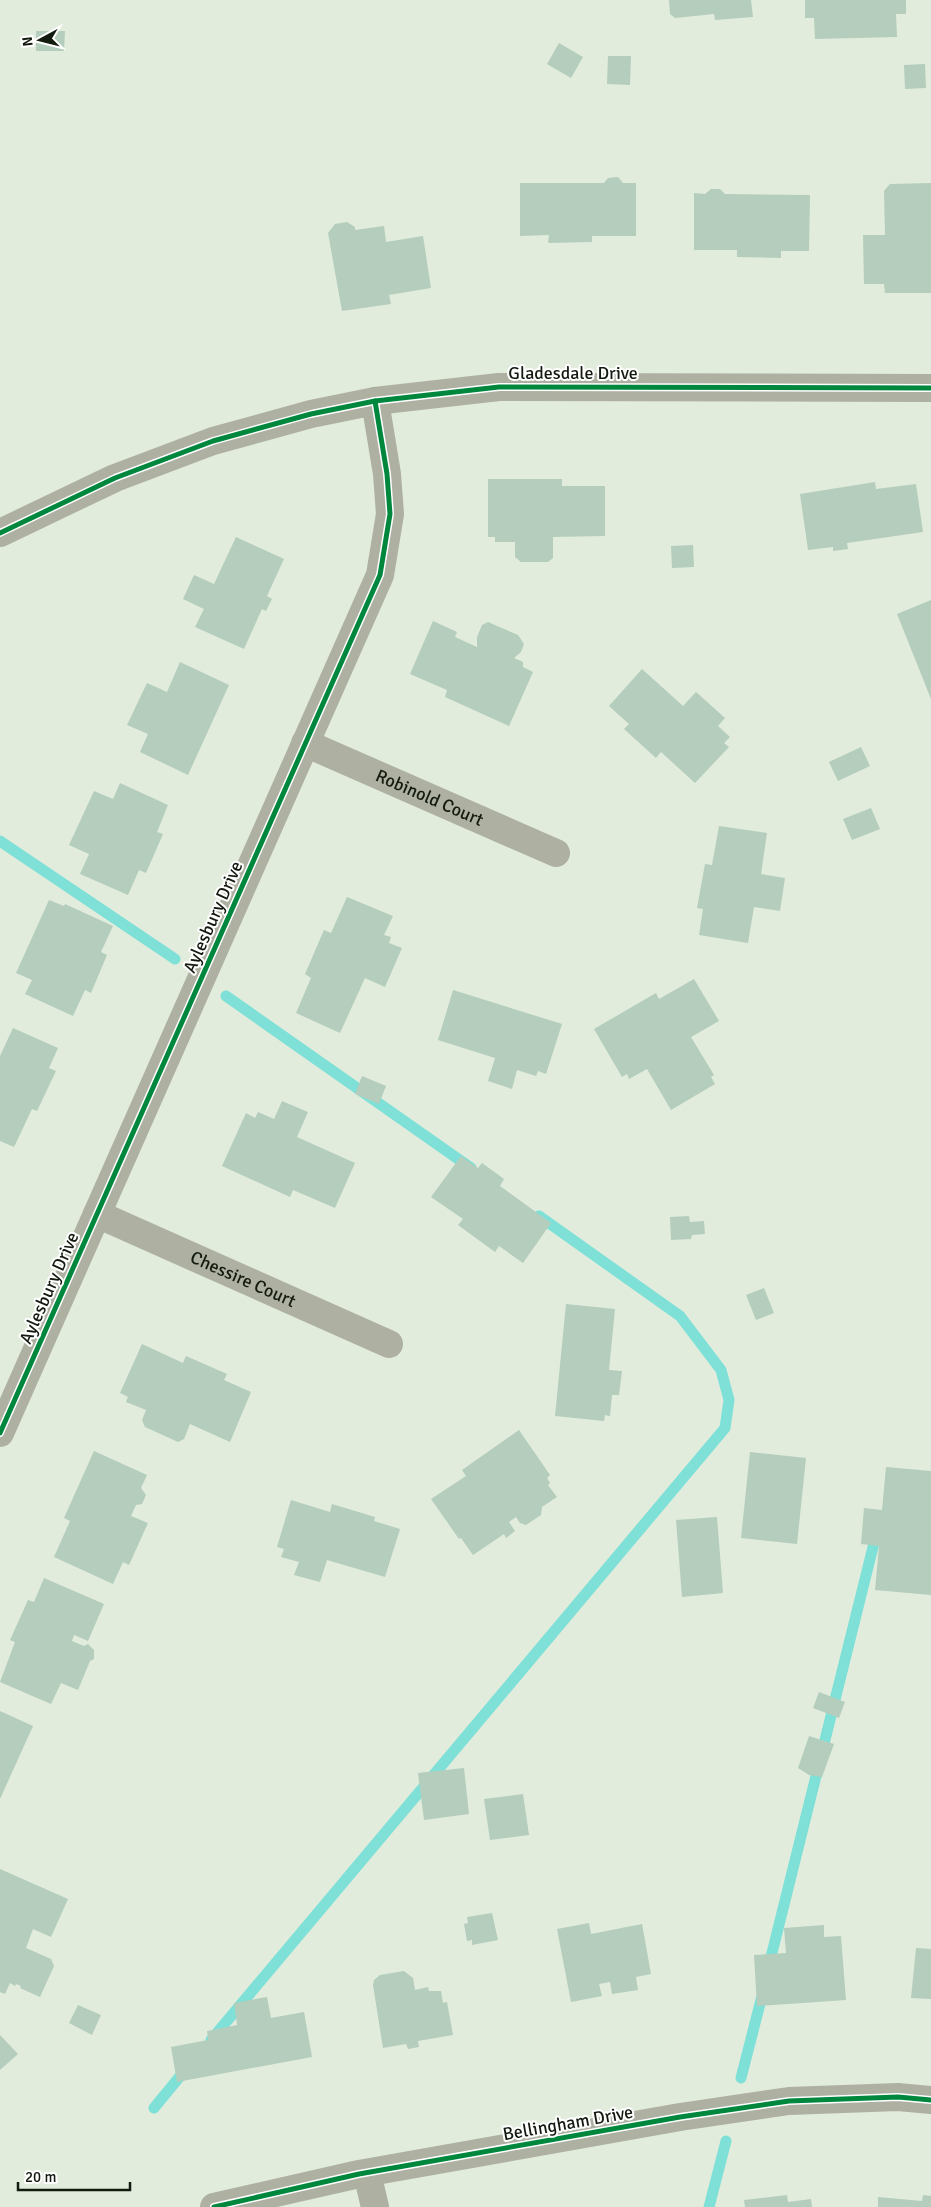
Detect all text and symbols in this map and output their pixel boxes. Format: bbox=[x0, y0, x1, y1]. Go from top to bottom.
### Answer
north arrow bbox=[15, 15, 65, 65]
text: N bbox=[19, 36, 37, 47]
street label: Gladesdale Drive bbox=[508, 362, 638, 384]
street label: Robinold Court bbox=[372, 764, 487, 831]
street label: Aylesbury Drive bbox=[179, 858, 247, 976]
street label: Aylesbury Drive bbox=[15, 1229, 83, 1347]
street label: Chessire Court bbox=[187, 1246, 299, 1312]
street label: Bellingham Drive bbox=[501, 2101, 635, 2145]
scale bar bbox=[18, 2160, 130, 2192]
text: 20 m bbox=[25, 2168, 56, 2186]

